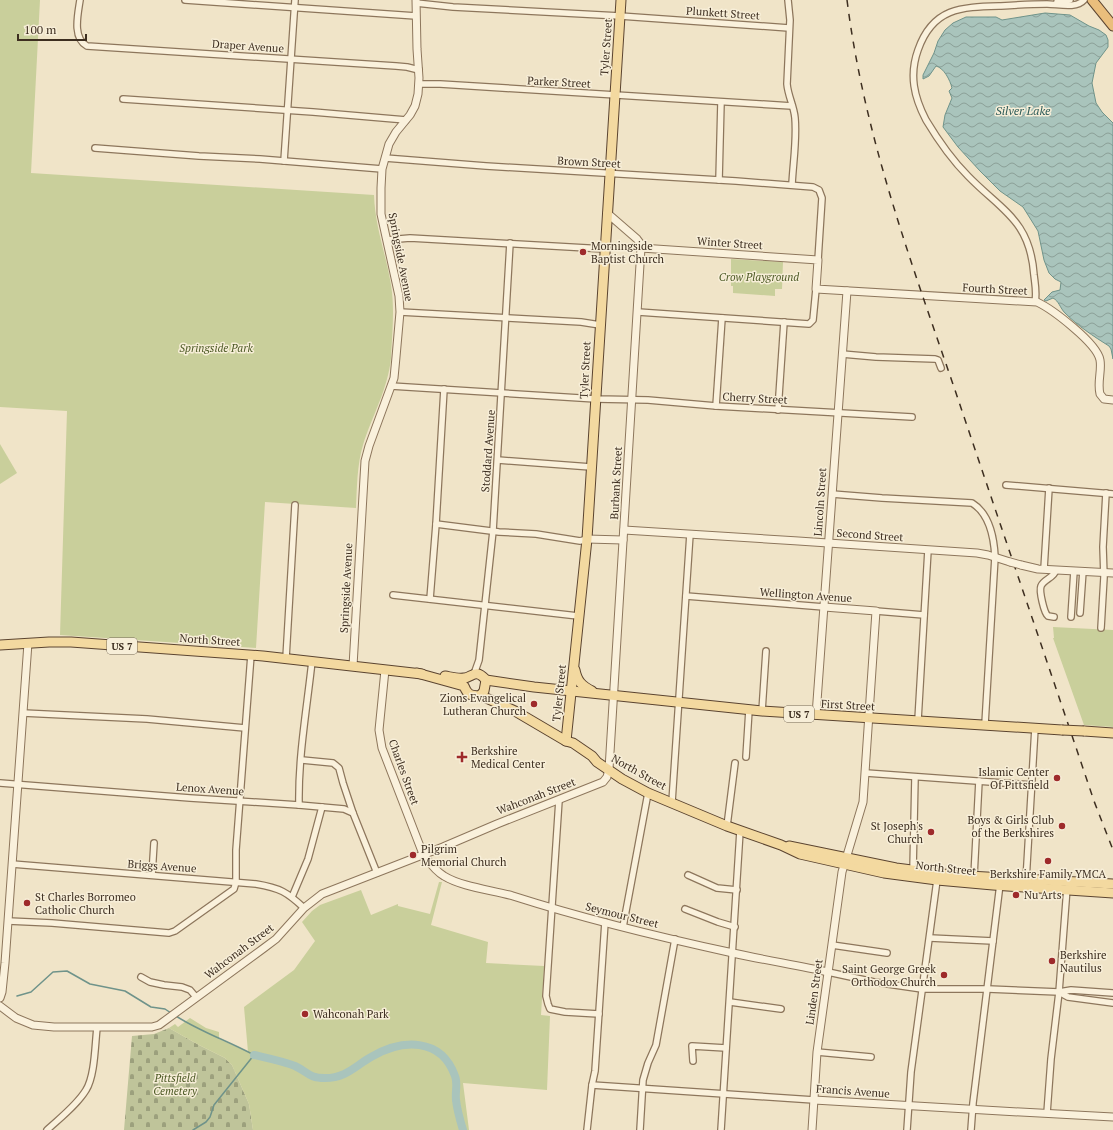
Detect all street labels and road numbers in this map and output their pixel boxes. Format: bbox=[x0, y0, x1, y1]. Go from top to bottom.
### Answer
street label: Plunkett Street bbox=[686, 3, 760, 23]
street label: Tyler Street bbox=[597, 18, 615, 76]
street label: Draper Avenue bbox=[212, 37, 285, 56]
street label: Parker Street bbox=[527, 73, 591, 91]
street label: Brown Street bbox=[557, 153, 621, 171]
street label: Springside Avenue bbox=[386, 211, 417, 303]
street label: Winter Street bbox=[697, 234, 763, 252]
street label: Fourth Street bbox=[962, 280, 1028, 298]
street label: Tyler Street bbox=[577, 341, 593, 399]
street label: Cherry Street bbox=[722, 389, 788, 407]
street label: Stoddard Avenue bbox=[478, 409, 498, 493]
street label: Burbank Street bbox=[607, 446, 625, 520]
street label: Lincoln Street bbox=[811, 467, 829, 537]
street label: Second Street bbox=[836, 526, 904, 544]
street label: Springside Avenue bbox=[337, 542, 355, 633]
street label: Wellington Avenue bbox=[759, 585, 853, 605]
street label: North Street bbox=[179, 631, 241, 649]
road number: US 7 bbox=[107, 638, 137, 654]
street label: Tyler Street bbox=[549, 664, 569, 722]
street label: First Street bbox=[820, 697, 876, 713]
road number: US 7 bbox=[784, 706, 814, 722]
street label: Charles Street bbox=[386, 737, 422, 807]
street label: North Street bbox=[609, 751, 669, 793]
street label: Wahconah Street bbox=[495, 775, 577, 817]
street label: Lenox Avenue bbox=[175, 780, 245, 798]
street label: Briggs Avenue bbox=[127, 857, 197, 875]
street label: North Street bbox=[915, 858, 977, 878]
street label: Seymour Street bbox=[584, 899, 660, 931]
street label: Wahconah Street bbox=[202, 920, 276, 982]
street label: Linden Street bbox=[802, 958, 826, 1026]
street label: Francis Avenue bbox=[816, 1081, 891, 1101]

